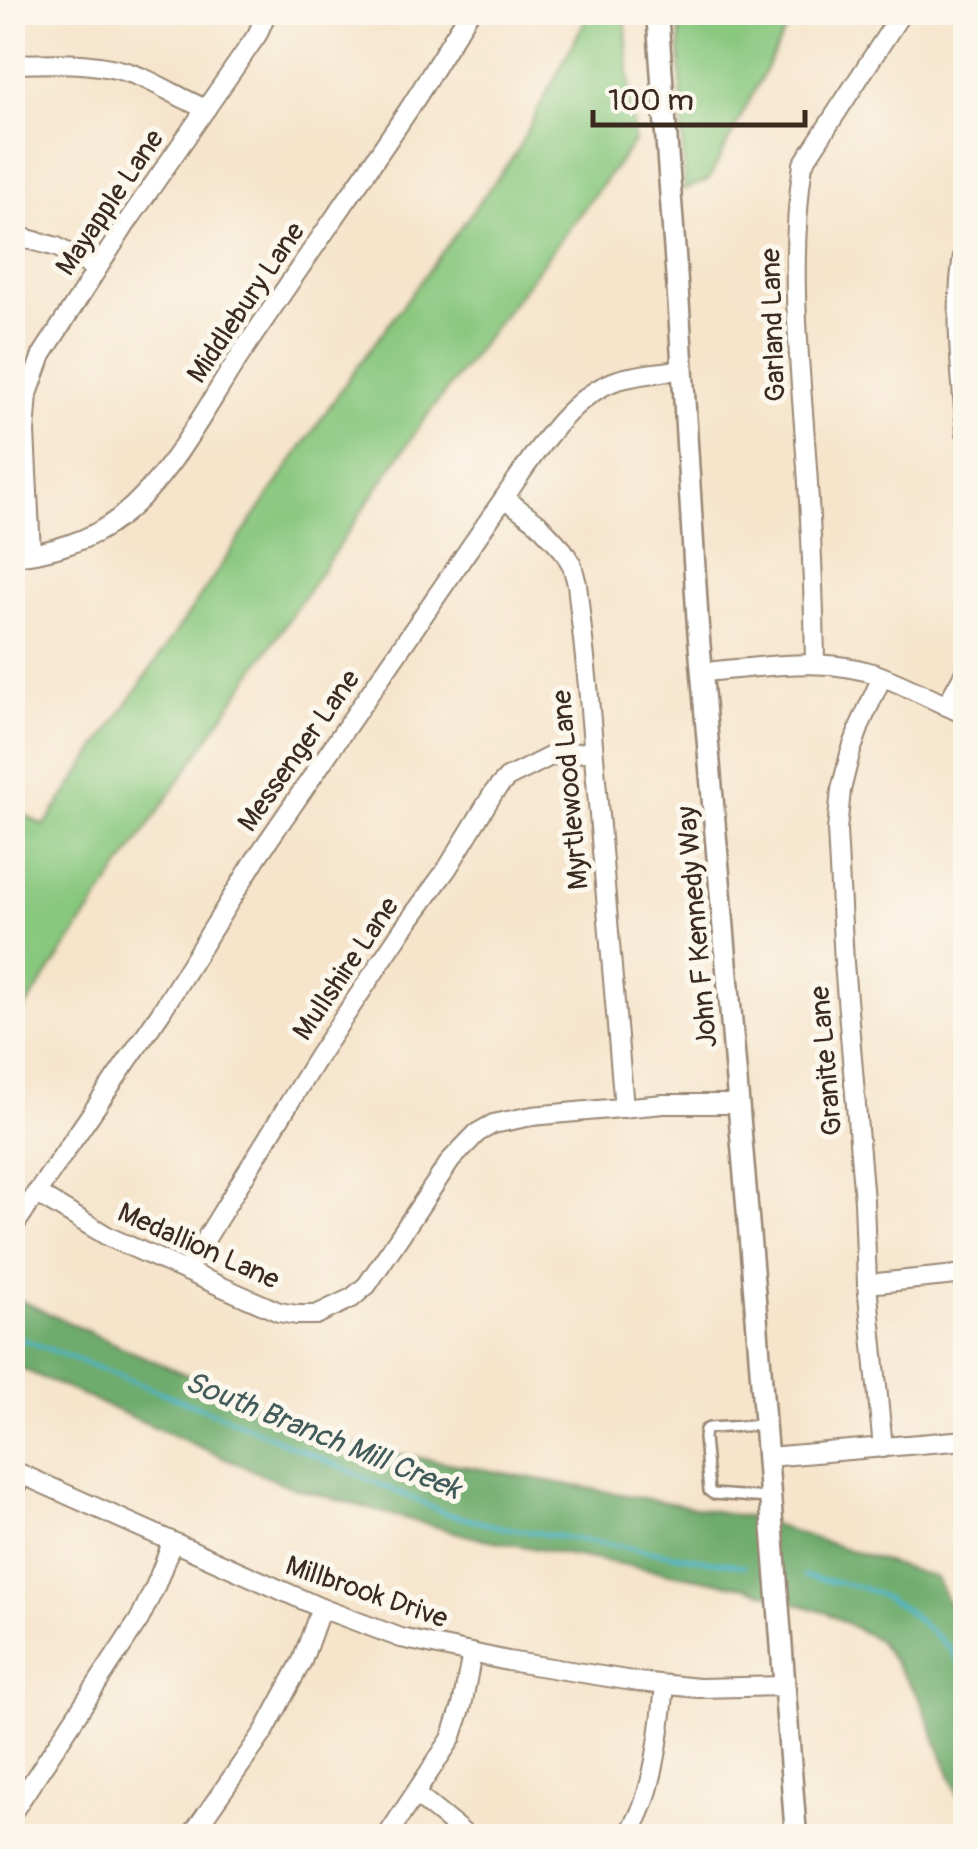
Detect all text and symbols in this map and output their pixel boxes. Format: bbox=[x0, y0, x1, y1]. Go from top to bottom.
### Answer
scale bar bbox=[593, 65, 806, 127]
text: 100 m bbox=[608, 82, 694, 119]
street label: Mayapple Lane bbox=[49, 123, 172, 283]
street label: Middlebury Lane bbox=[180, 216, 313, 390]
street label: Garland Lane bbox=[753, 247, 794, 402]
street label: Messenger Lane bbox=[230, 663, 368, 839]
street label: Myrtlewood Lane bbox=[544, 688, 597, 891]
street label: John F Kennedy Way bbox=[669, 804, 726, 1049]
street label: Mullshire Lane bbox=[285, 890, 407, 1047]
street label: Granite Lane bbox=[802, 984, 850, 1137]
street label: Medallion Lane bbox=[112, 1195, 285, 1298]
water label: South Branch Mill Creek bbox=[180, 1363, 468, 1508]
street label: Millbrook Drive bbox=[281, 1548, 452, 1637]

